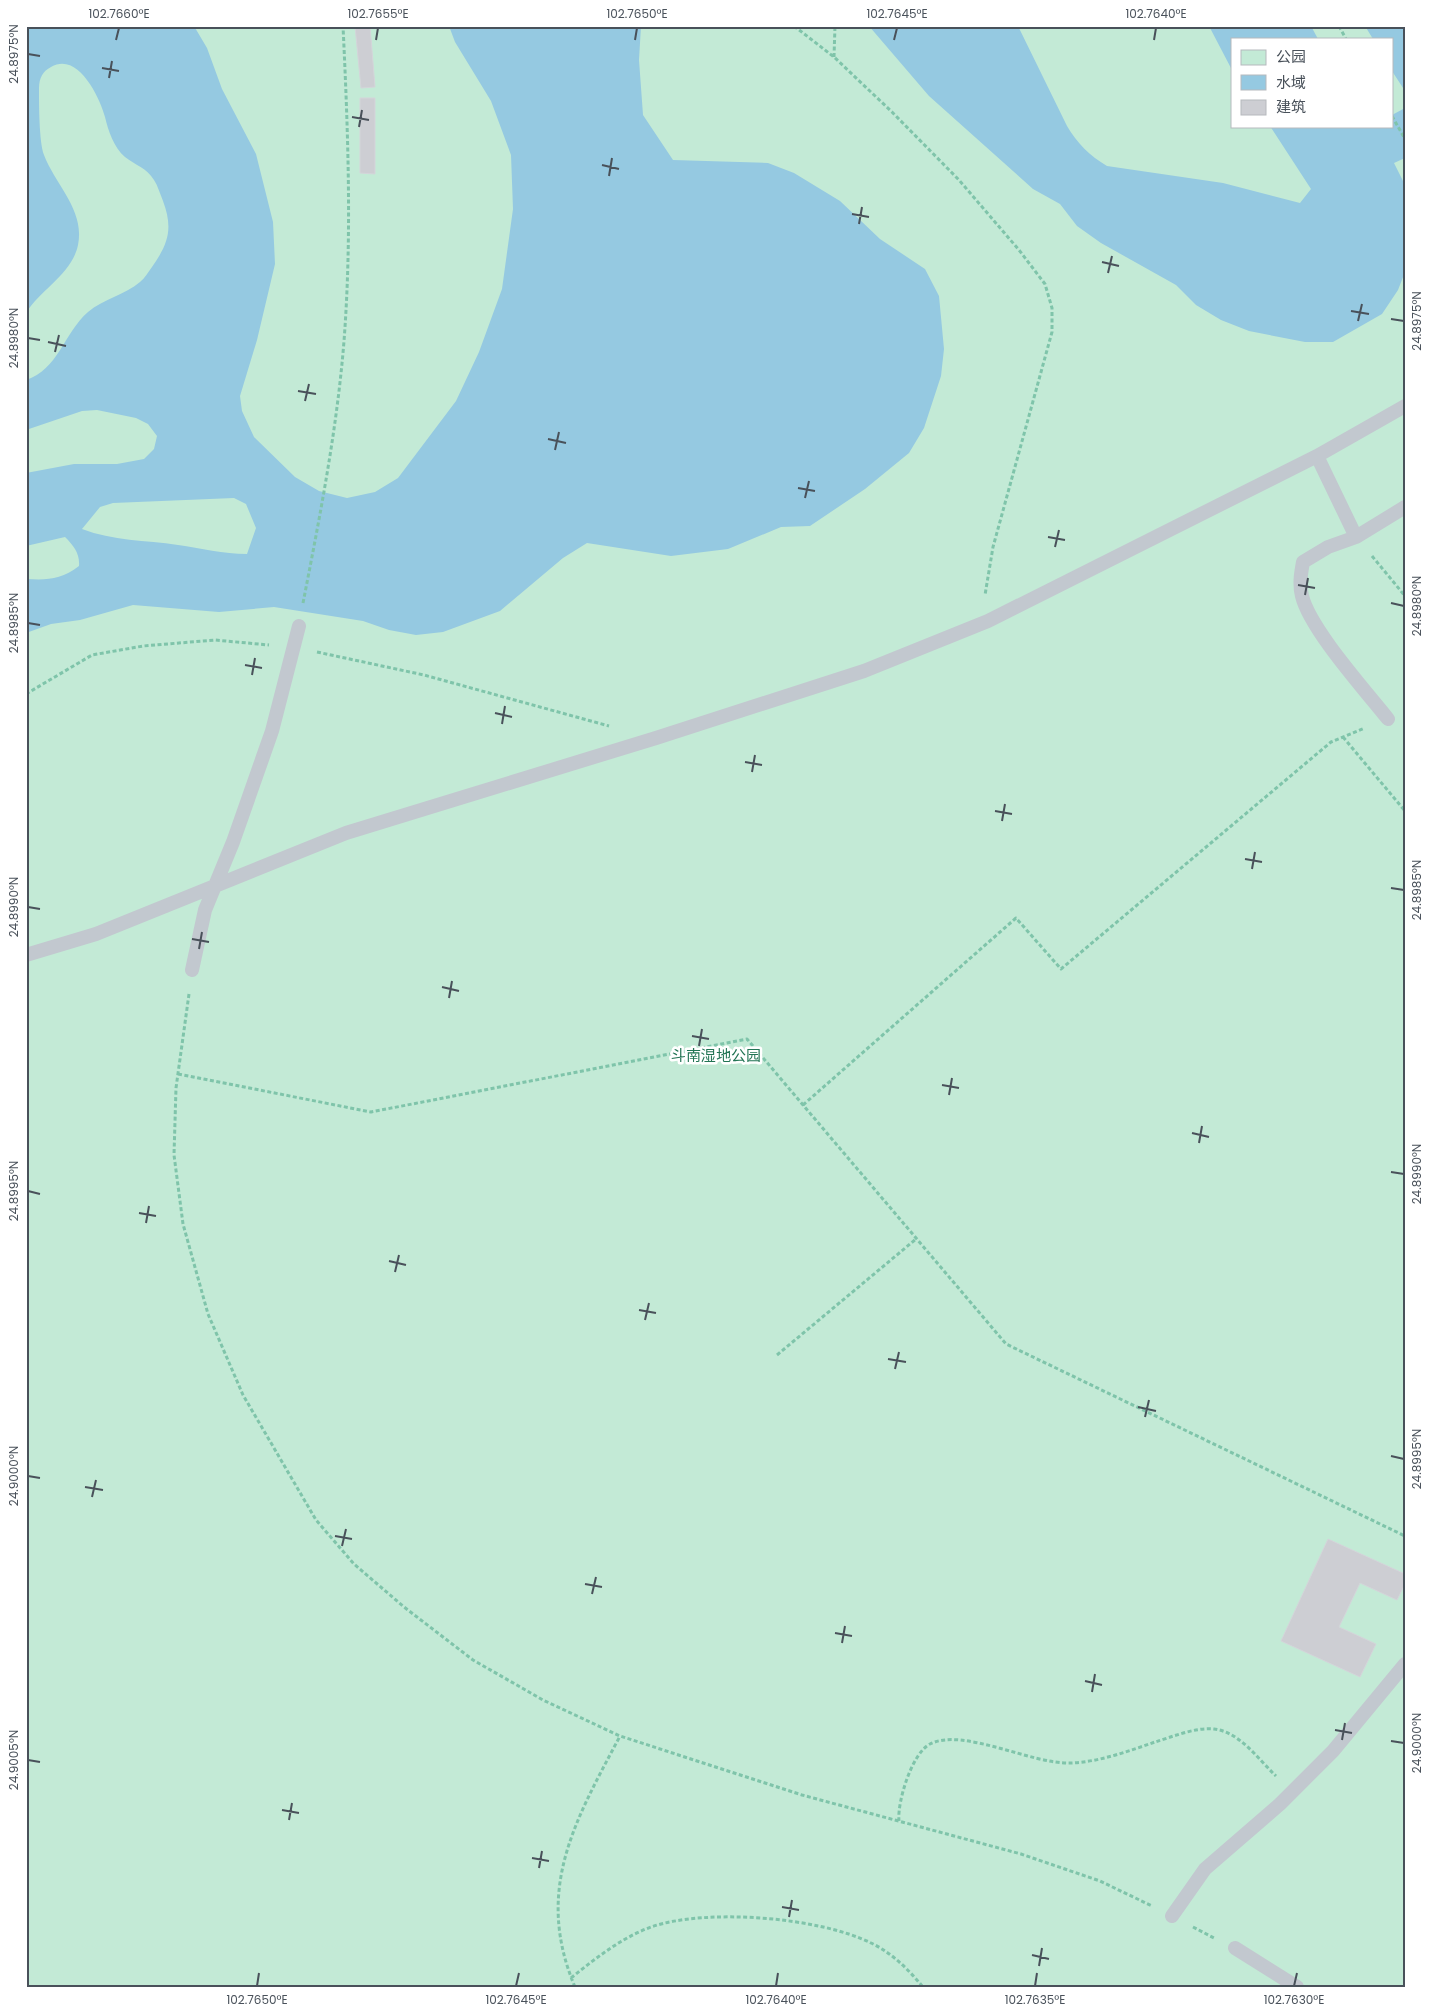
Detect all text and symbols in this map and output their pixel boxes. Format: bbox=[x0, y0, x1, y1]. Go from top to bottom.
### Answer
text: 102.7660°E bbox=[88, 5, 150, 22]
text: 102.7655°E bbox=[347, 5, 409, 22]
text: 102.7650°E bbox=[606, 5, 668, 22]
text: 102.7645°E bbox=[866, 5, 928, 22]
text: 102.7640°E bbox=[1125, 5, 1187, 22]
text: 24.8975°N bbox=[5, 24, 22, 84]
legend bbox=[1231, 38, 1394, 128]
text: 公园 bbox=[1276, 46, 1306, 67]
text: 水域 bbox=[1276, 72, 1306, 93]
text: 建筑 bbox=[1276, 96, 1306, 117]
text: 24.8975°N bbox=[1408, 291, 1425, 351]
text: 24.8980°N bbox=[5, 308, 22, 368]
text: 24.8980°N bbox=[1408, 576, 1425, 636]
text: 24.8985°N bbox=[5, 593, 22, 653]
text: 24.8985°N bbox=[1408, 860, 1425, 920]
text: 24.8990°N bbox=[5, 877, 22, 937]
park label: 斗南湿地公园 bbox=[671, 1045, 761, 1066]
text: 24.8990°N bbox=[1408, 1144, 1425, 1204]
text: 24.8995°N bbox=[5, 1161, 22, 1221]
text: 24.8995°N bbox=[1408, 1429, 1425, 1489]
text: 24.9000°N bbox=[5, 1446, 22, 1506]
text: 24.9000°N bbox=[1408, 1713, 1425, 1773]
text: 24.9005°N bbox=[5, 1730, 22, 1790]
text: 102.7650°E bbox=[226, 1991, 288, 2008]
text: 102.7645°E bbox=[485, 1991, 547, 2008]
text: 102.7640°E bbox=[745, 1991, 807, 2008]
text: 102.7635°E bbox=[1005, 1991, 1065, 2008]
text: 102.7630°E bbox=[1264, 1991, 1324, 2008]

